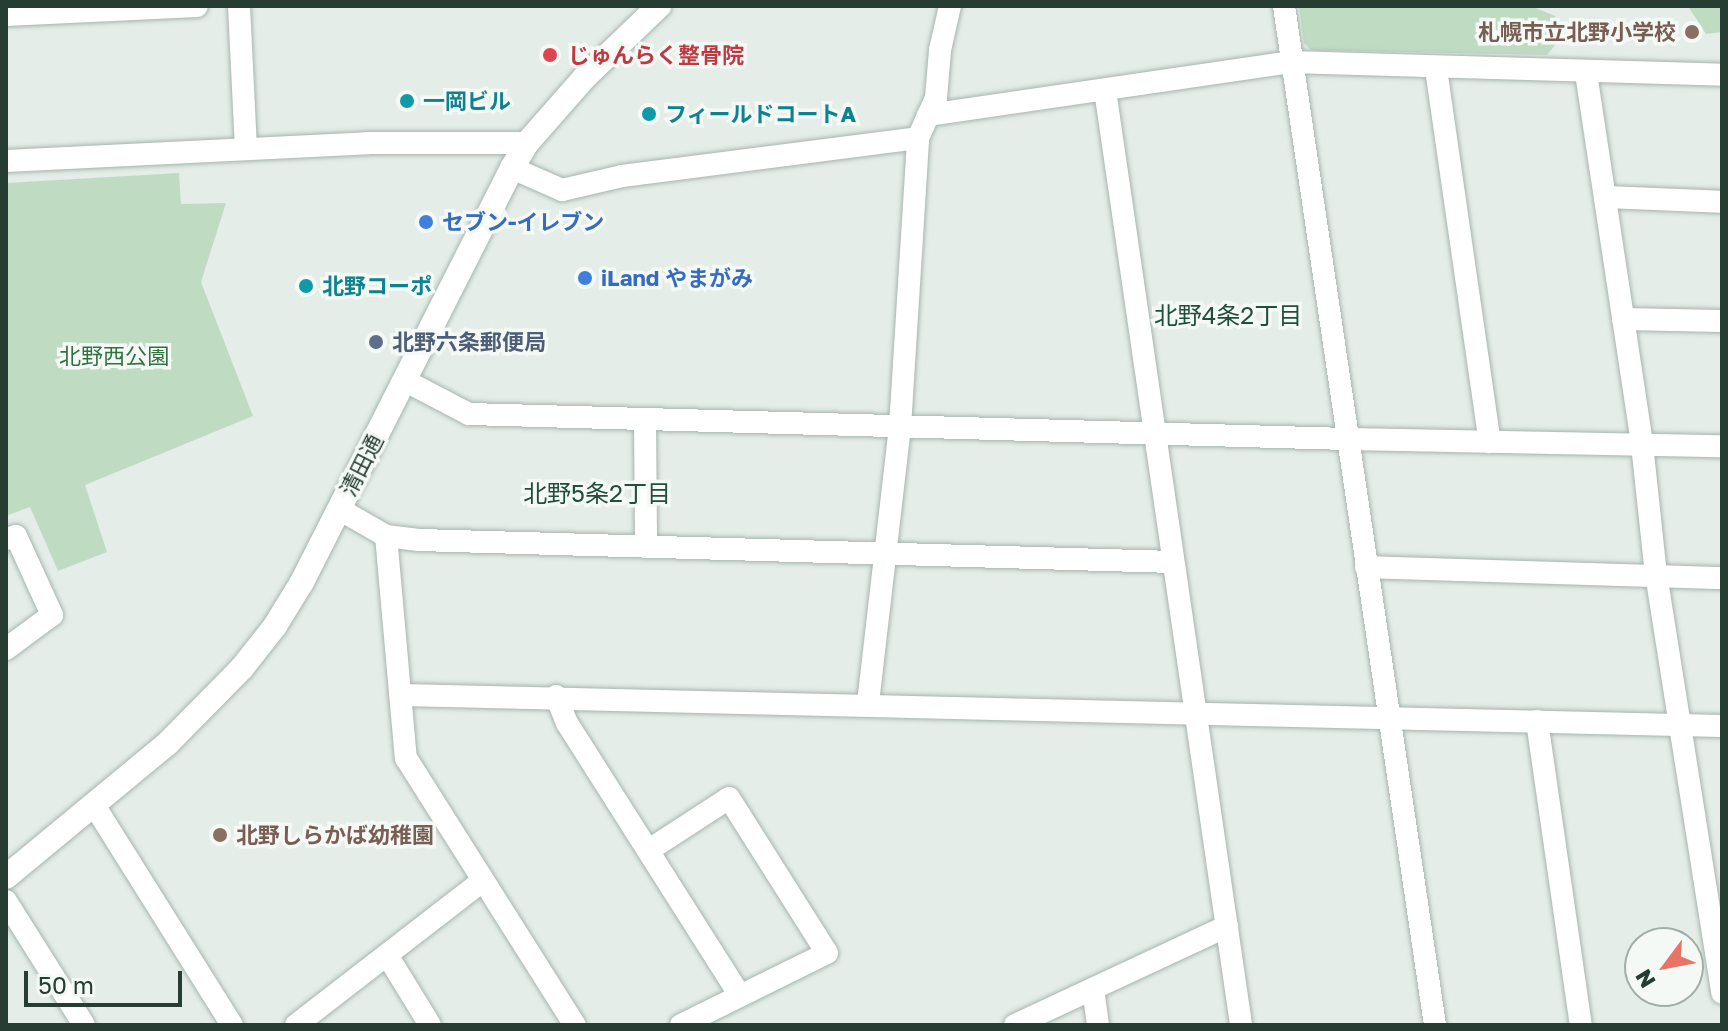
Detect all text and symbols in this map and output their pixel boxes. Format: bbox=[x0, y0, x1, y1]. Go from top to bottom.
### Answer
place label: 札幌市立北野小学校 bbox=[1478, 19, 1676, 45]
marker: 札幌市立北野小学校 bbox=[1683, 23, 1701, 41]
place label: じゅんらく整骨院 bbox=[568, 42, 744, 68]
marker: じゅんらく整骨院 bbox=[539, 44, 561, 66]
place label: 一岡ビル bbox=[423, 88, 511, 114]
marker: 一岡ビル bbox=[398, 92, 416, 110]
place label: フィールドコートA bbox=[665, 101, 857, 127]
marker: フィールドコートA bbox=[640, 105, 658, 123]
place label: セブン-イレブン bbox=[442, 209, 604, 235]
marker: セブン-イレブン bbox=[417, 213, 435, 231]
place label: iLand やまがみ bbox=[601, 265, 753, 291]
marker: iLand やまがみ bbox=[576, 269, 594, 287]
place label: 北野コーポ bbox=[322, 273, 432, 299]
marker: 北野コーポ bbox=[297, 277, 315, 295]
district label: 北野4条2丁目 bbox=[1154, 301, 1302, 329]
place label: 北野六条郵便局 bbox=[392, 329, 546, 355]
marker: 北野六条郵便局 bbox=[367, 333, 385, 351]
park label: 北野西公園 bbox=[59, 343, 169, 369]
street label: 清田通 bbox=[334, 430, 388, 500]
district label: 北野5条2丁目 bbox=[523, 479, 671, 507]
place label: 北野しらかば幼稚園 bbox=[236, 822, 434, 848]
marker: 北野しらかば幼稚園 bbox=[211, 826, 229, 844]
north arrow bbox=[1624, 927, 1704, 1007]
scale bar bbox=[28, 955, 186, 1005]
text: N bbox=[1629, 965, 1661, 993]
text: 50 m bbox=[38, 970, 94, 999]

